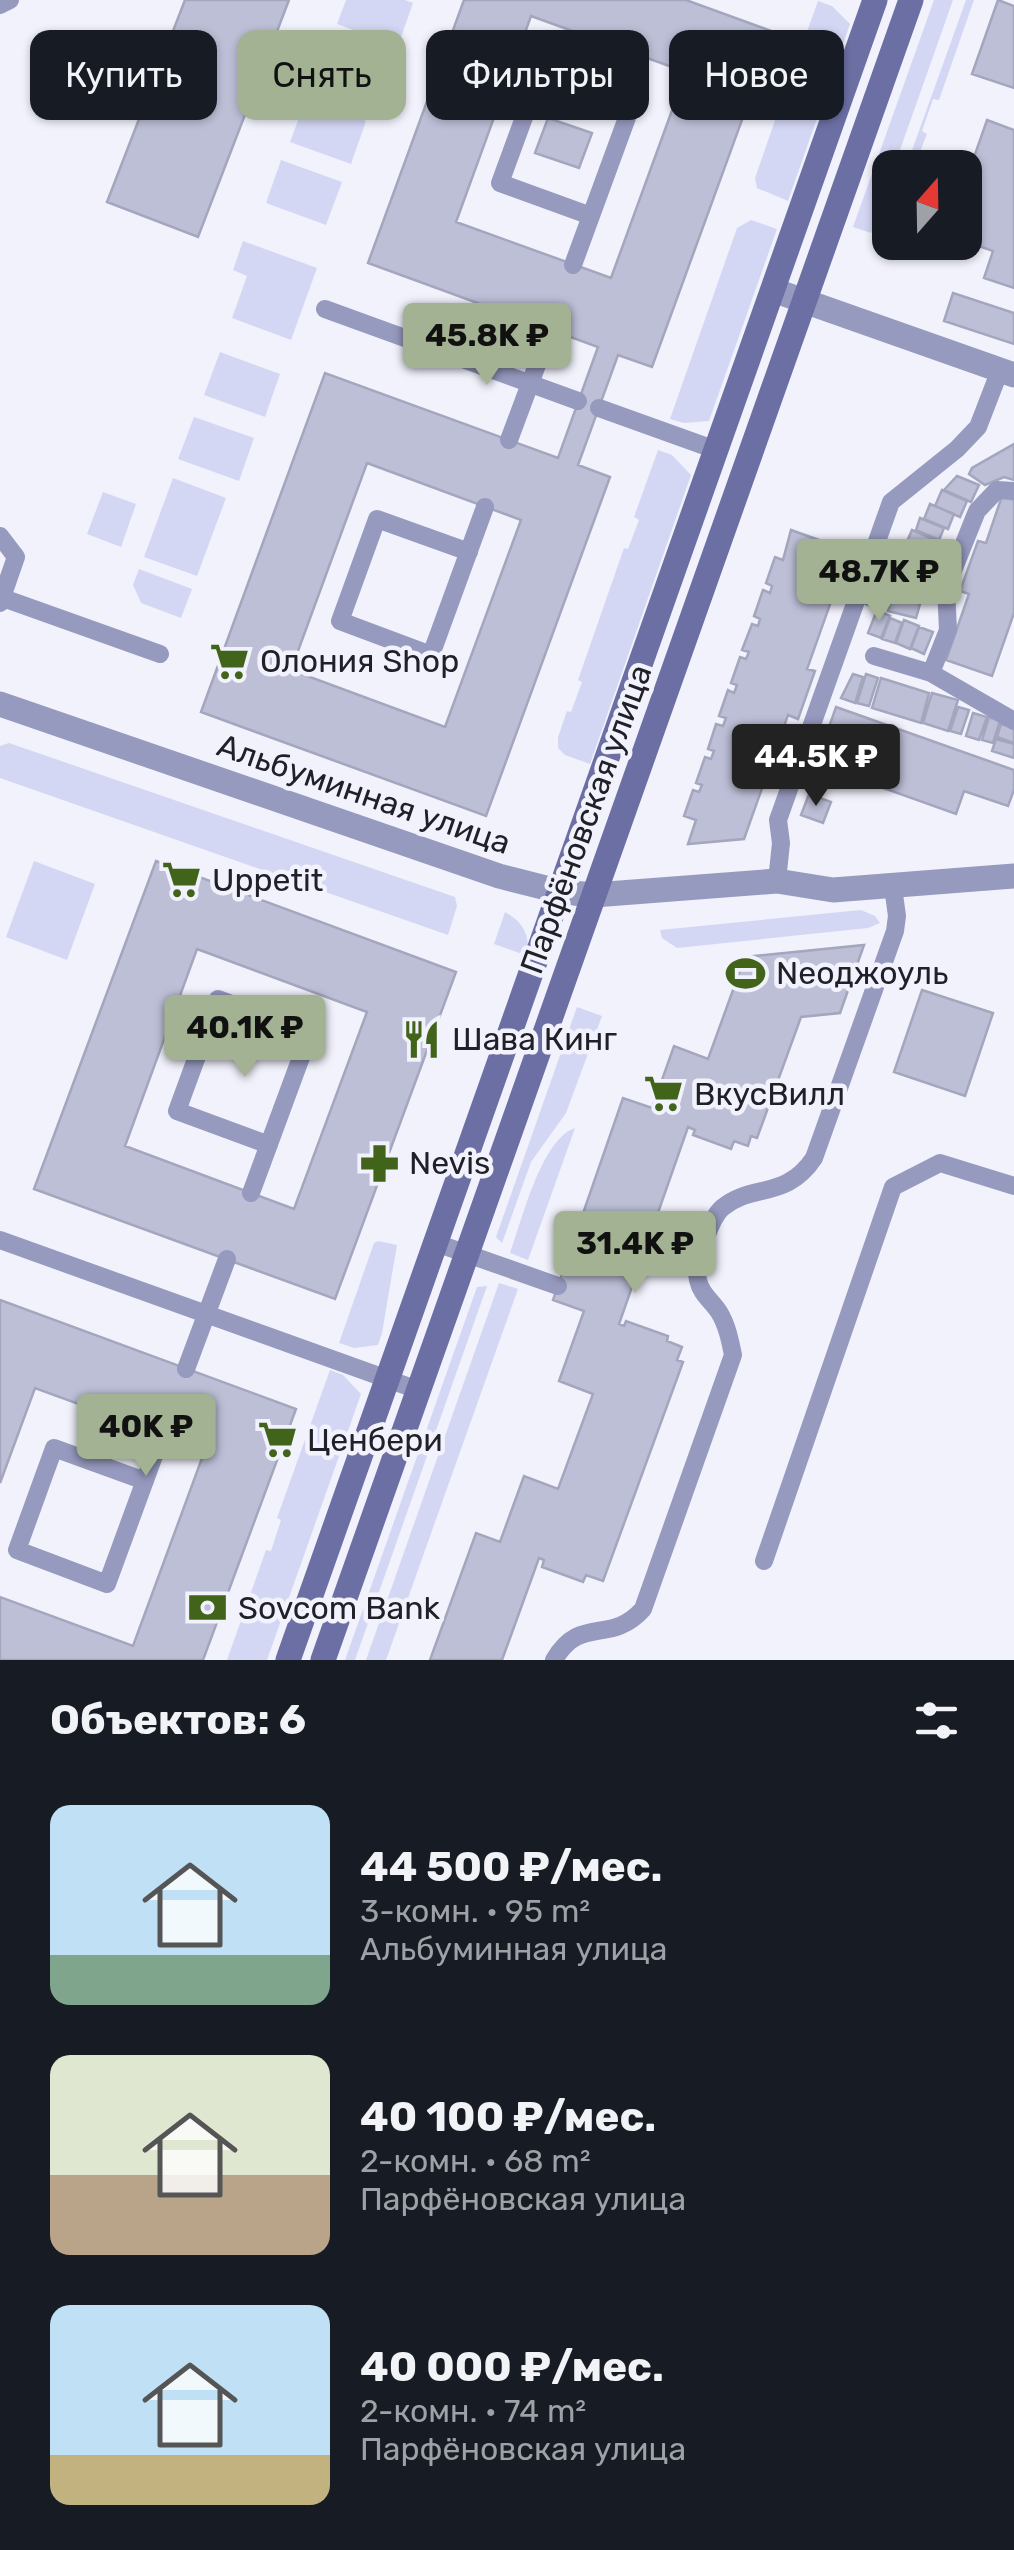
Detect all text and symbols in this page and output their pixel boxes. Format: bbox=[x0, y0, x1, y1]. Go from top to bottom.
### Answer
chip: Купить bbox=[30, 30, 217, 120]
chip: Снять bbox=[237, 30, 406, 120]
chip: Фильтры bbox=[426, 30, 649, 120]
chip: Новое bbox=[669, 30, 844, 120]
north arrow bbox=[872, 150, 982, 260]
map controls bbox=[872, 150, 982, 260]
pin: 45.8K ₽ bbox=[395, 303, 579, 388]
text: 45.8K ₽ bbox=[425, 316, 549, 354]
pin: 48.7K ₽ bbox=[787, 539, 971, 624]
text: 48.7K ₽ bbox=[819, 552, 939, 590]
supermarket icon: Олония Shop bbox=[209, 640, 251, 682]
place label: Олония Shop bbox=[260, 642, 459, 680]
street label: Парфёновская улица bbox=[512, 659, 660, 979]
pin: 44.5K ₽ bbox=[724, 724, 908, 809]
street label: Альбуминная улица bbox=[212, 726, 516, 862]
text: 44.5K ₽ bbox=[754, 737, 878, 775]
supermarket icon: Uppetit bbox=[161, 859, 203, 901]
place label: Uppetit bbox=[212, 861, 323, 899]
sports icon: Neoджоуль bbox=[725, 952, 767, 994]
place label: Neoджоуль bbox=[776, 954, 948, 992]
pin: 40.1K ₽ bbox=[153, 995, 337, 1080]
text: 40.1K ₽ bbox=[186, 1008, 304, 1046]
restaurant icon: Шава Кинг bbox=[401, 1018, 443, 1060]
place label: Шава Кинг bbox=[452, 1020, 617, 1058]
supermarket icon: ВкусВилл bbox=[643, 1073, 685, 1115]
place label: ВкусВилл bbox=[694, 1075, 845, 1113]
pharmacy icon: Nevis bbox=[358, 1142, 400, 1184]
place label: Nevis bbox=[409, 1144, 490, 1182]
pin: 31.4K ₽ bbox=[543, 1211, 727, 1296]
text: 31.4K ₽ bbox=[576, 1224, 694, 1262]
pin: 40K ₽ bbox=[76, 1394, 216, 1479]
text: 40K ₽ bbox=[99, 1407, 193, 1445]
supermarket icon: Ценбери bbox=[256, 1419, 298, 1461]
place label: Ценбери bbox=[307, 1421, 443, 1459]
bank icon: Sovcom Bank bbox=[187, 1587, 229, 1629]
place label: Sovcom Bank bbox=[238, 1589, 441, 1627]
icon: filters bbox=[909, 1693, 964, 1748]
text: Объектов: 6 bbox=[50, 1695, 306, 1745]
text: 44 500 ₽/мес. bbox=[360, 1842, 663, 1892]
icon: home bbox=[130, 1845, 250, 1965]
text: 3-комн. · 95 m² bbox=[360, 1892, 590, 1930]
text: Альбуминная улица bbox=[360, 1930, 667, 1968]
text: 40 100 ₽/мес. bbox=[360, 2092, 656, 2142]
icon: home bbox=[130, 2095, 250, 2215]
text: 2-комн. · 68 m² bbox=[360, 2142, 591, 2180]
text: Парфёновская улица bbox=[360, 2180, 686, 2218]
text: 40 000 ₽/мес. bbox=[360, 2342, 664, 2392]
icon: home bbox=[130, 2345, 250, 2465]
text: 2-комн. · 74 m² bbox=[360, 2392, 586, 2430]
text: Парфёновская улица bbox=[360, 2430, 686, 2468]

